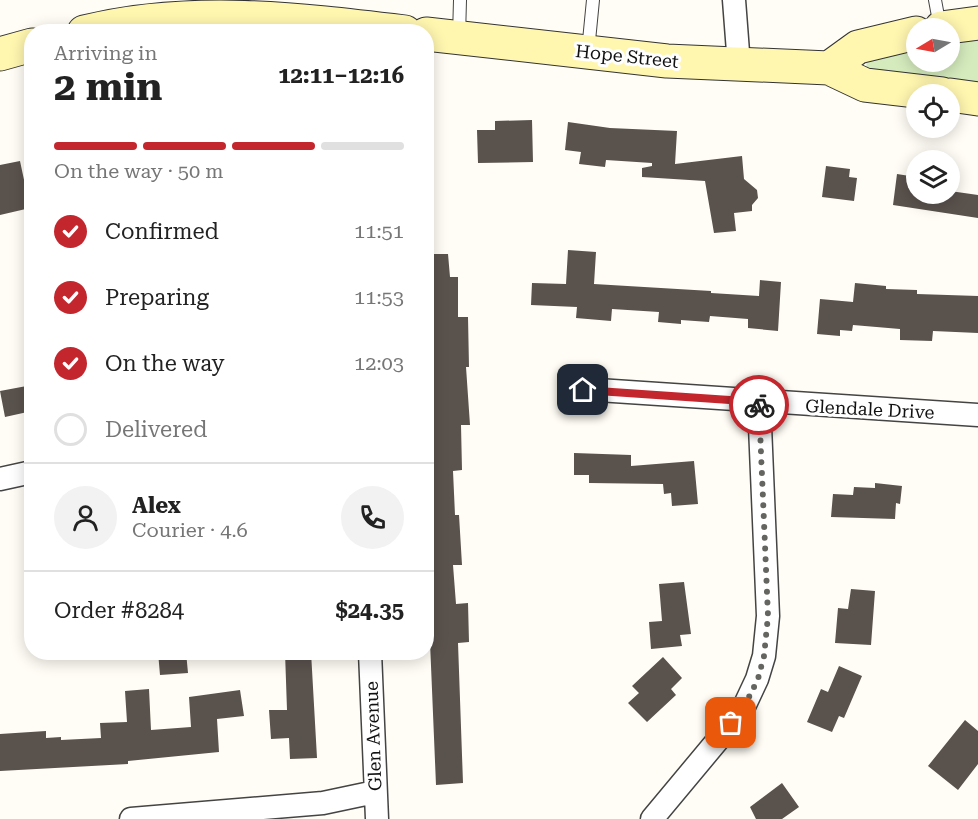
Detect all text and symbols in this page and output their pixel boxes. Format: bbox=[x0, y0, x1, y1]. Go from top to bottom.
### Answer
north arrow bbox=[906, 18, 960, 72]
map controls bbox=[906, 18, 960, 204]
street label: Hope Street bbox=[574, 40, 680, 72]
text: Arriving in bbox=[54, 41, 157, 65]
text: 12:11–12:16 bbox=[278, 63, 404, 88]
text: 2 min bbox=[54, 64, 162, 110]
button: locate bbox=[906, 84, 960, 138]
button: layers bbox=[906, 150, 960, 204]
text: On the way · 50 m bbox=[54, 159, 224, 183]
icon: check bbox=[54, 215, 87, 248]
text: Confirmed bbox=[105, 219, 219, 244]
text: 11:51 bbox=[354, 219, 404, 243]
icon: check bbox=[54, 281, 87, 314]
text: Preparing bbox=[105, 285, 209, 310]
text: 11:53 bbox=[354, 285, 404, 309]
icon: check bbox=[54, 347, 87, 380]
text: On the way bbox=[105, 351, 225, 376]
text: 12:03 bbox=[354, 351, 404, 375]
pin bbox=[557, 364, 608, 415]
icon: home bbox=[566, 373, 599, 406]
courier bbox=[729, 375, 789, 435]
icon: bike bbox=[743, 389, 776, 422]
street label: Glendale Drive bbox=[805, 395, 935, 423]
text: Delivered bbox=[105, 417, 207, 442]
button: person bbox=[54, 486, 117, 549]
button: phone bbox=[341, 486, 404, 549]
text: Alex bbox=[132, 493, 181, 518]
text: Courier · 4.6 bbox=[132, 518, 248, 542]
text: Order #8284 bbox=[54, 598, 184, 623]
text: $24.35 bbox=[335, 598, 404, 623]
street label: Glen Avenue bbox=[361, 681, 385, 791]
pin bbox=[705, 697, 756, 748]
icon: bag bbox=[714, 706, 747, 739]

